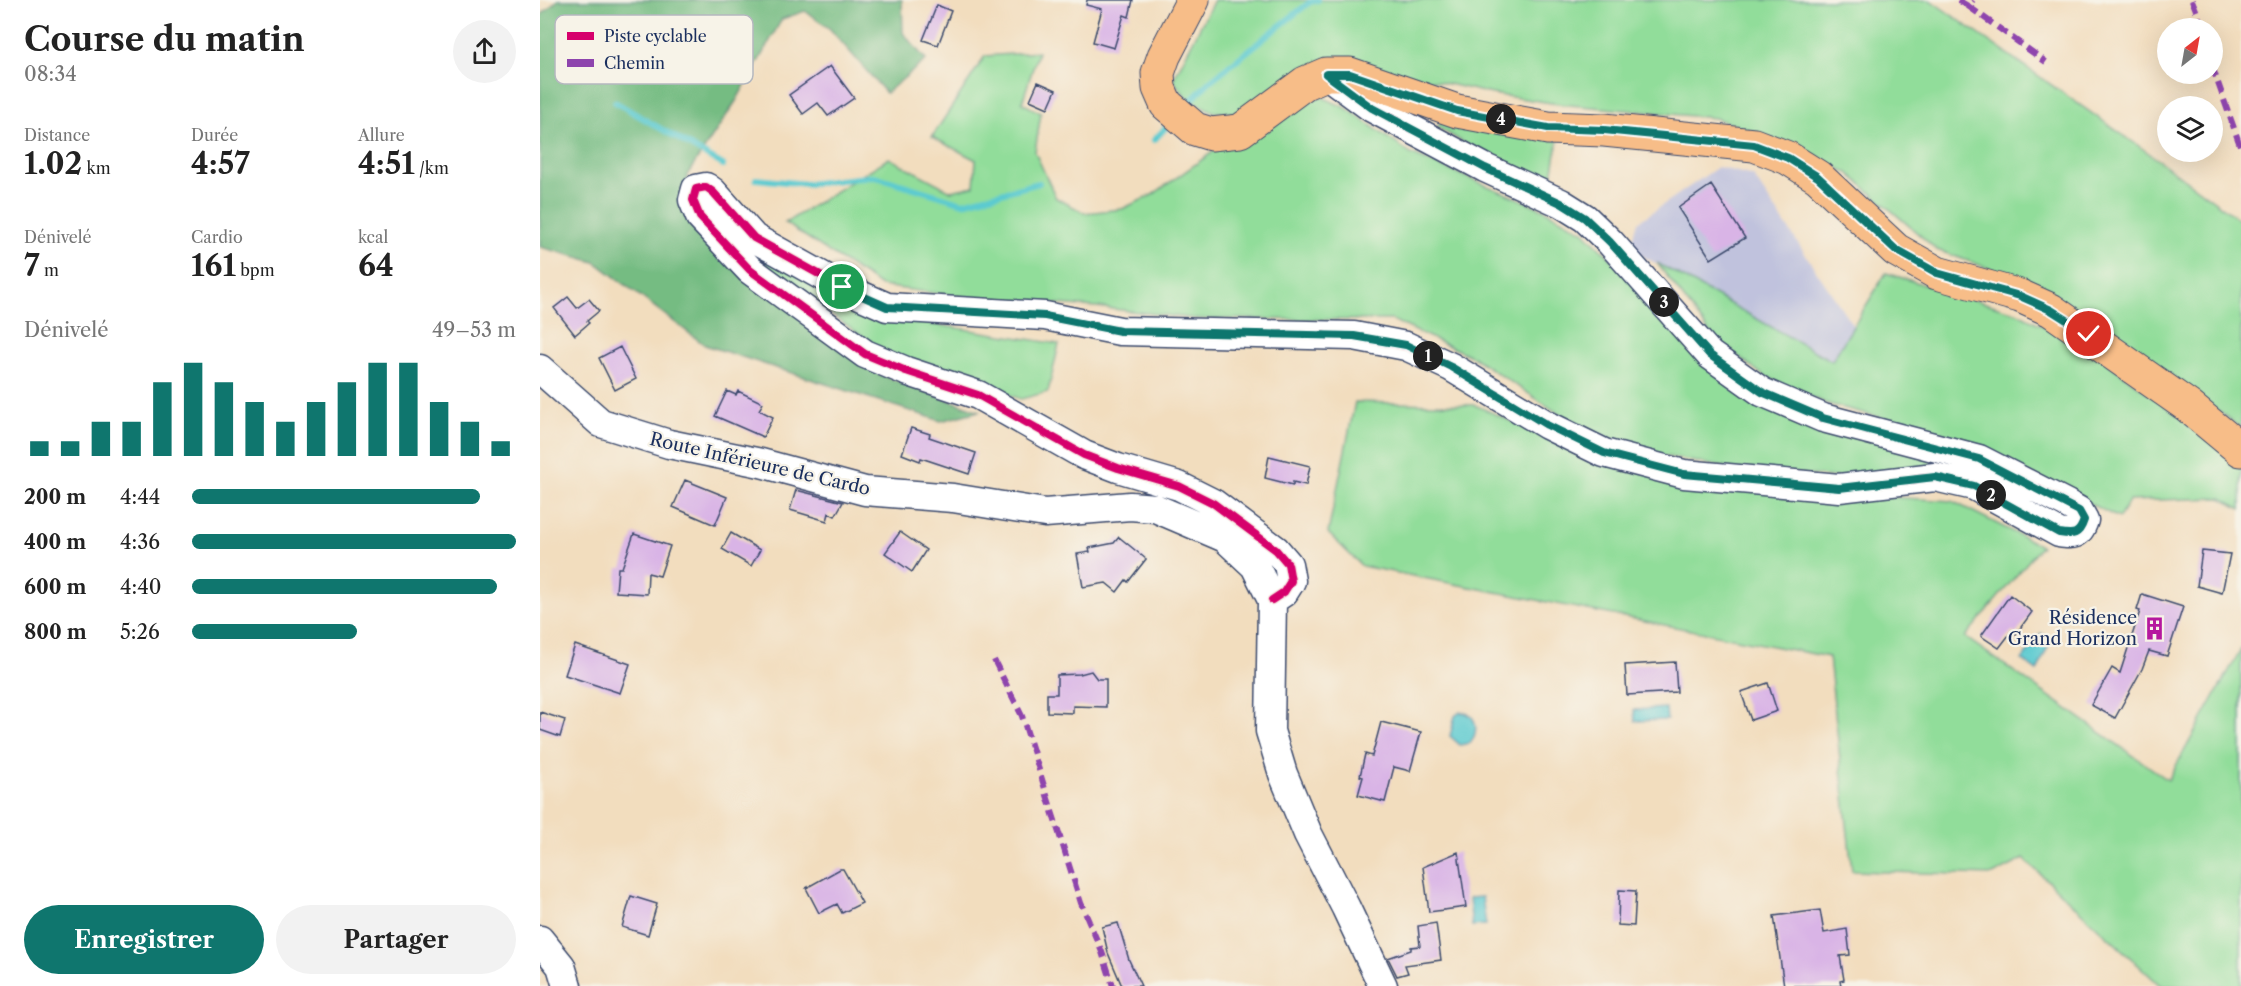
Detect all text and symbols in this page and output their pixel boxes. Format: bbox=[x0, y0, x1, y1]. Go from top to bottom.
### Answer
legend bbox=[555, 15, 753, 84]
north arrow bbox=[2157, 18, 2223, 84]
map controls bbox=[2157, 18, 2223, 162]
text: Course du matin bbox=[24, 19, 305, 60]
button: share bbox=[453, 20, 516, 83]
text: Piste cyclable bbox=[604, 26, 707, 46]
text: Chemin bbox=[604, 53, 665, 73]
text: 08:34 bbox=[24, 62, 77, 86]
button: layers bbox=[2157, 96, 2223, 162]
pin: 4 bbox=[1486, 104, 1516, 134]
text: 4 bbox=[1496, 109, 1506, 129]
text: Distance bbox=[24, 125, 90, 145]
text: Durée bbox=[191, 125, 238, 145]
text: Allure bbox=[358, 125, 405, 145]
text: 1.02 bbox=[24, 145, 82, 182]
text: 4:57 bbox=[191, 145, 250, 182]
text: 4:51 bbox=[358, 145, 415, 182]
text: km bbox=[82, 158, 111, 178]
text: /km bbox=[415, 158, 449, 178]
text: Dénivelé bbox=[24, 227, 92, 247]
text: Cardio bbox=[191, 227, 243, 247]
text: kcal bbox=[358, 227, 388, 247]
text: 7 bbox=[24, 247, 40, 284]
text: 161 bbox=[191, 247, 236, 284]
text: 64 bbox=[358, 247, 394, 284]
text: m bbox=[40, 260, 59, 280]
text: bpm bbox=[236, 260, 275, 280]
pin bbox=[816, 261, 867, 312]
icon: arrive bbox=[825, 270, 858, 303]
pin: 3 bbox=[1649, 287, 1679, 317]
text: 3 bbox=[1659, 292, 1669, 312]
pin bbox=[2063, 308, 2114, 359]
icon: check bbox=[2072, 317, 2105, 350]
text: Dénivelé bbox=[24, 318, 108, 342]
text: 49–53 m bbox=[432, 318, 516, 342]
pin: 1 bbox=[1413, 341, 1443, 371]
text: 1 bbox=[1424, 346, 1432, 366]
street label: Route Inférieure de Cardo bbox=[648, 428, 872, 500]
pin: 2 bbox=[1976, 480, 2006, 510]
text: 200 m bbox=[24, 485, 86, 509]
text: 4:44 bbox=[120, 485, 160, 509]
text: 2 bbox=[1986, 485, 1996, 505]
text: 400 m bbox=[24, 530, 86, 554]
text: 4:36 bbox=[120, 530, 160, 554]
text: 600 m bbox=[24, 575, 86, 599]
text: 4:40 bbox=[120, 575, 161, 599]
place label: Résidence Grand Horizon bbox=[2008, 607, 2137, 650]
building icon: Résidence Grand Horizon bbox=[2142, 615, 2168, 641]
text: 800 m bbox=[24, 620, 87, 644]
text: 5:26 bbox=[120, 620, 160, 644]
button: Enregistrer bbox=[24, 905, 264, 974]
button: Partager bbox=[276, 905, 516, 974]

